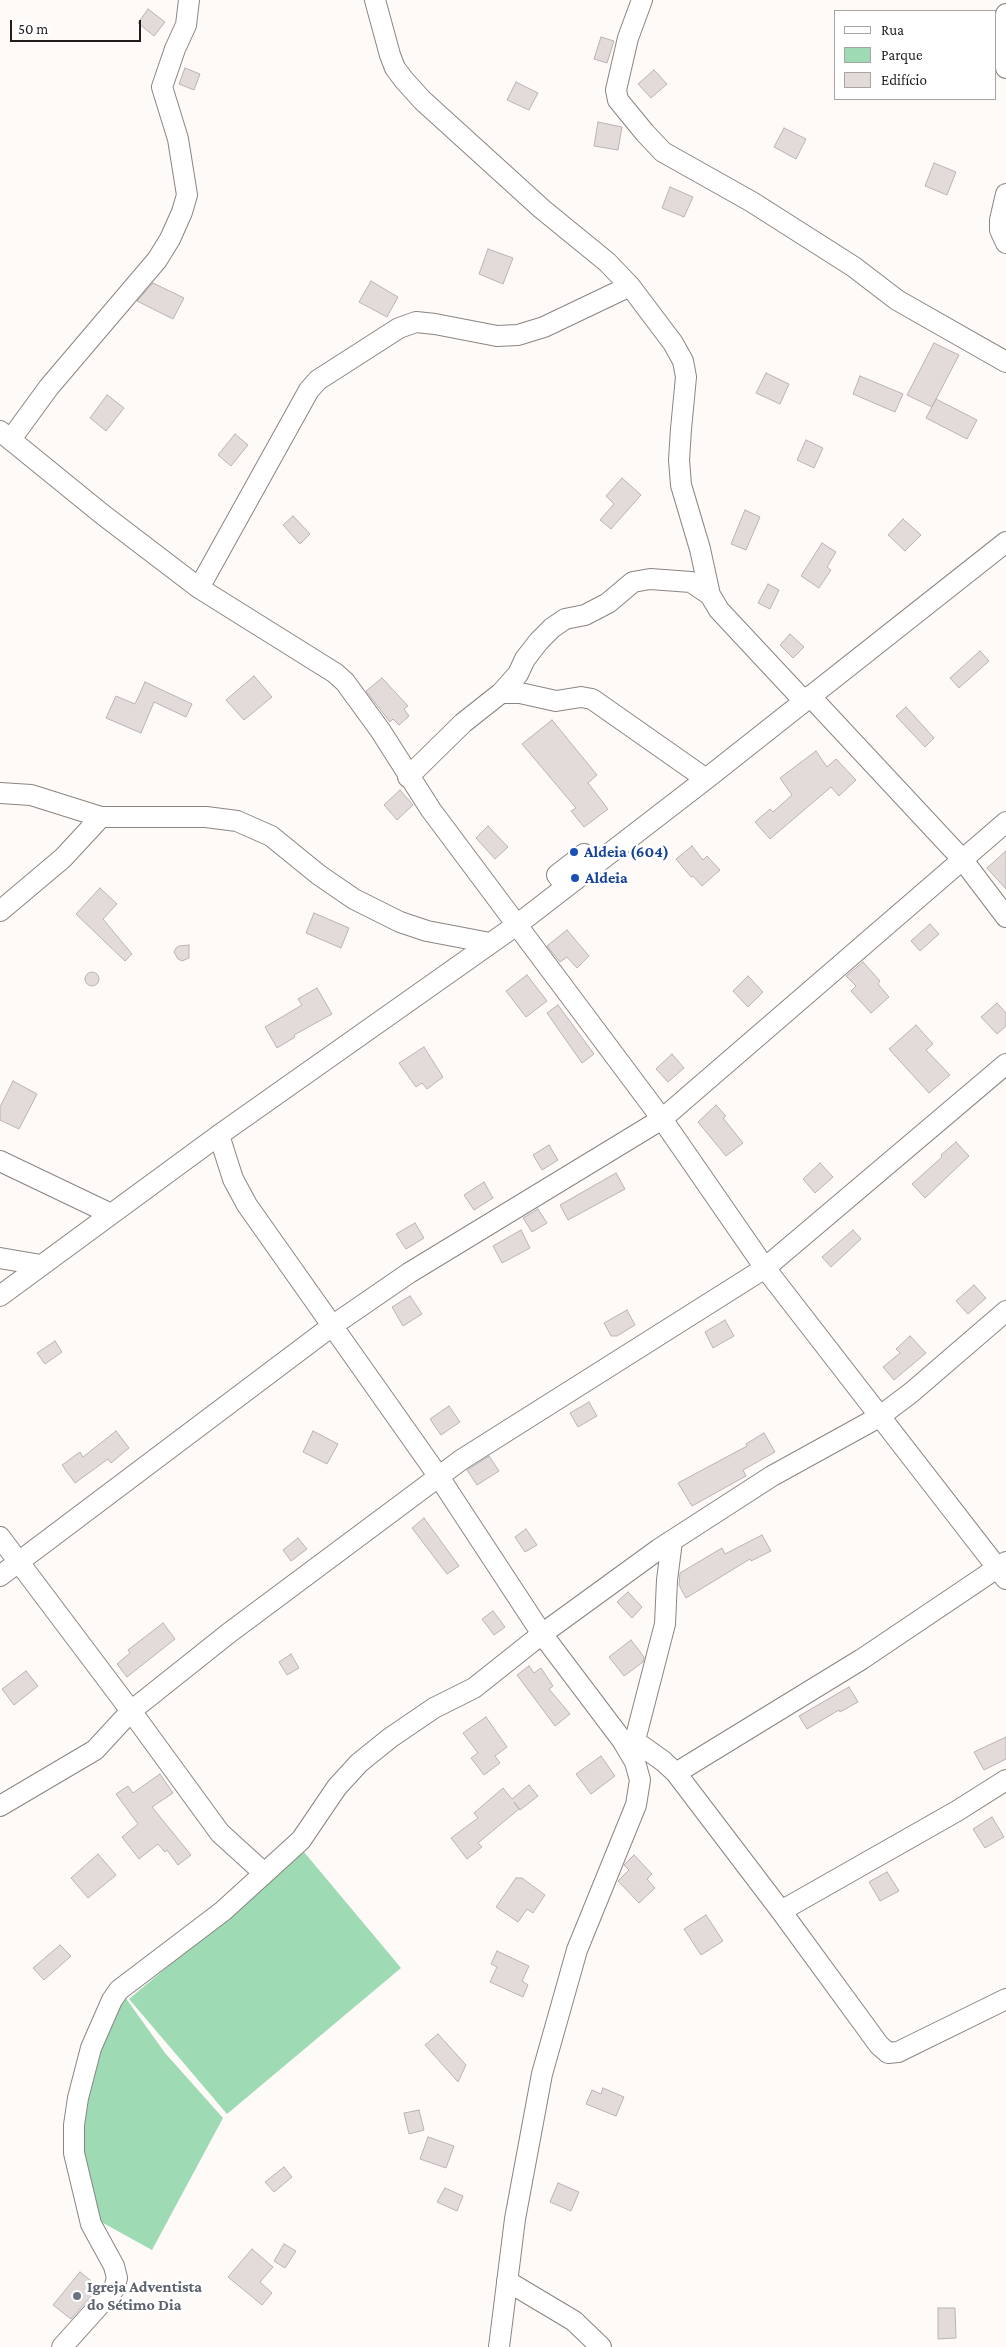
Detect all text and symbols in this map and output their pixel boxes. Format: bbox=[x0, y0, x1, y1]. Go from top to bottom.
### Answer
scale bar bbox=[12, 10, 144, 42]
legend bbox=[834, 10, 996, 100]
text: 50 m bbox=[18, 21, 48, 37]
text: Rua bbox=[881, 22, 904, 38]
text: Parque bbox=[881, 47, 922, 63]
text: Edifício bbox=[881, 72, 927, 88]
place label: Aldeia (604) bbox=[584, 842, 669, 862]
marker: Aldeia (604) bbox=[568, 846, 580, 858]
place label: Aldeia bbox=[585, 868, 628, 888]
marker: Aldeia bbox=[569, 872, 581, 884]
place label: Igreja Adventista do Sétimo Dia bbox=[87, 2277, 202, 2315]
marker: Igreja Adventista do Sétimo Dia bbox=[71, 2290, 83, 2302]

